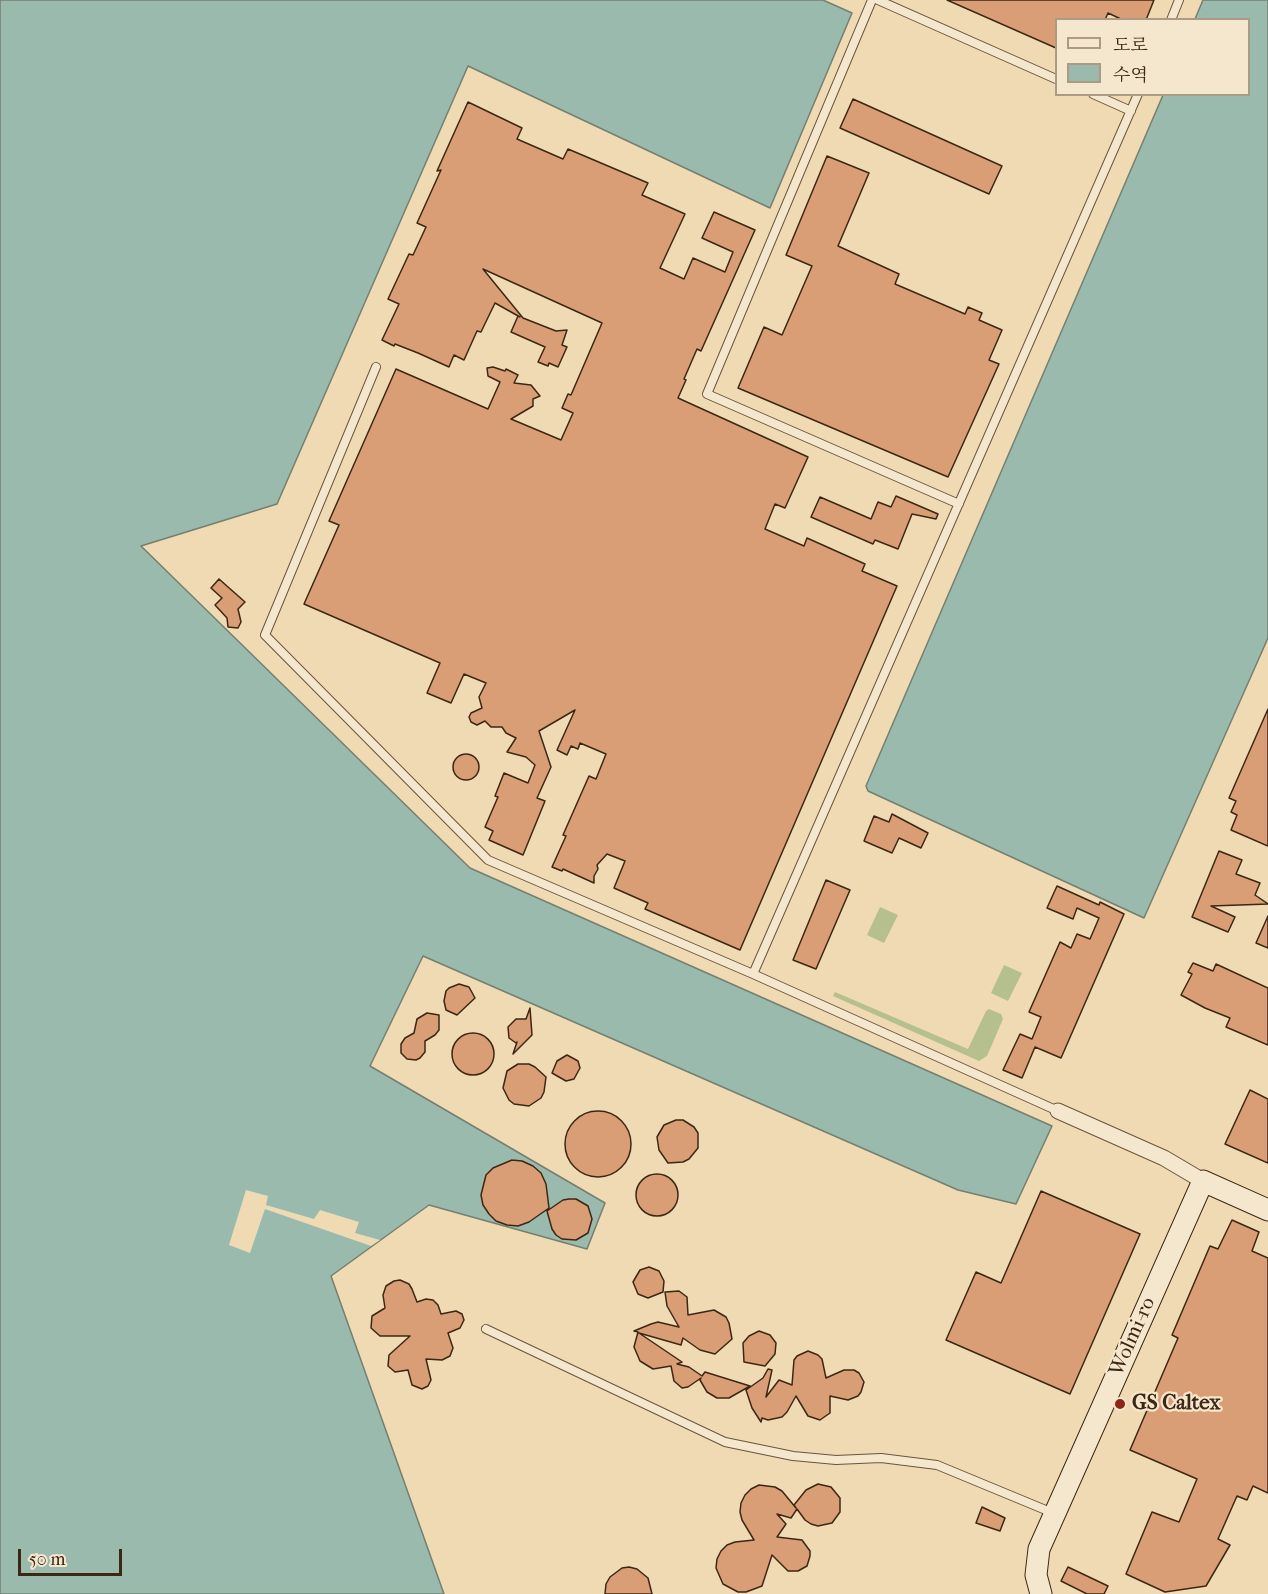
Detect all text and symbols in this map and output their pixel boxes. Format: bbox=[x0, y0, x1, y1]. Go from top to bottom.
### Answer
legend bbox=[1055, 18, 1250, 96]
text: 도로 bbox=[1113, 35, 1148, 56]
text: 수역 bbox=[1113, 65, 1148, 86]
street label: Wolmi-ro bbox=[1104, 1293, 1162, 1381]
place label: GS Caltex bbox=[1132, 1391, 1220, 1417]
marker: GS Caltex bbox=[1113, 1397, 1127, 1411]
scale bar bbox=[21, 1537, 124, 1575]
text: 50 m bbox=[29, 1549, 65, 1570]

